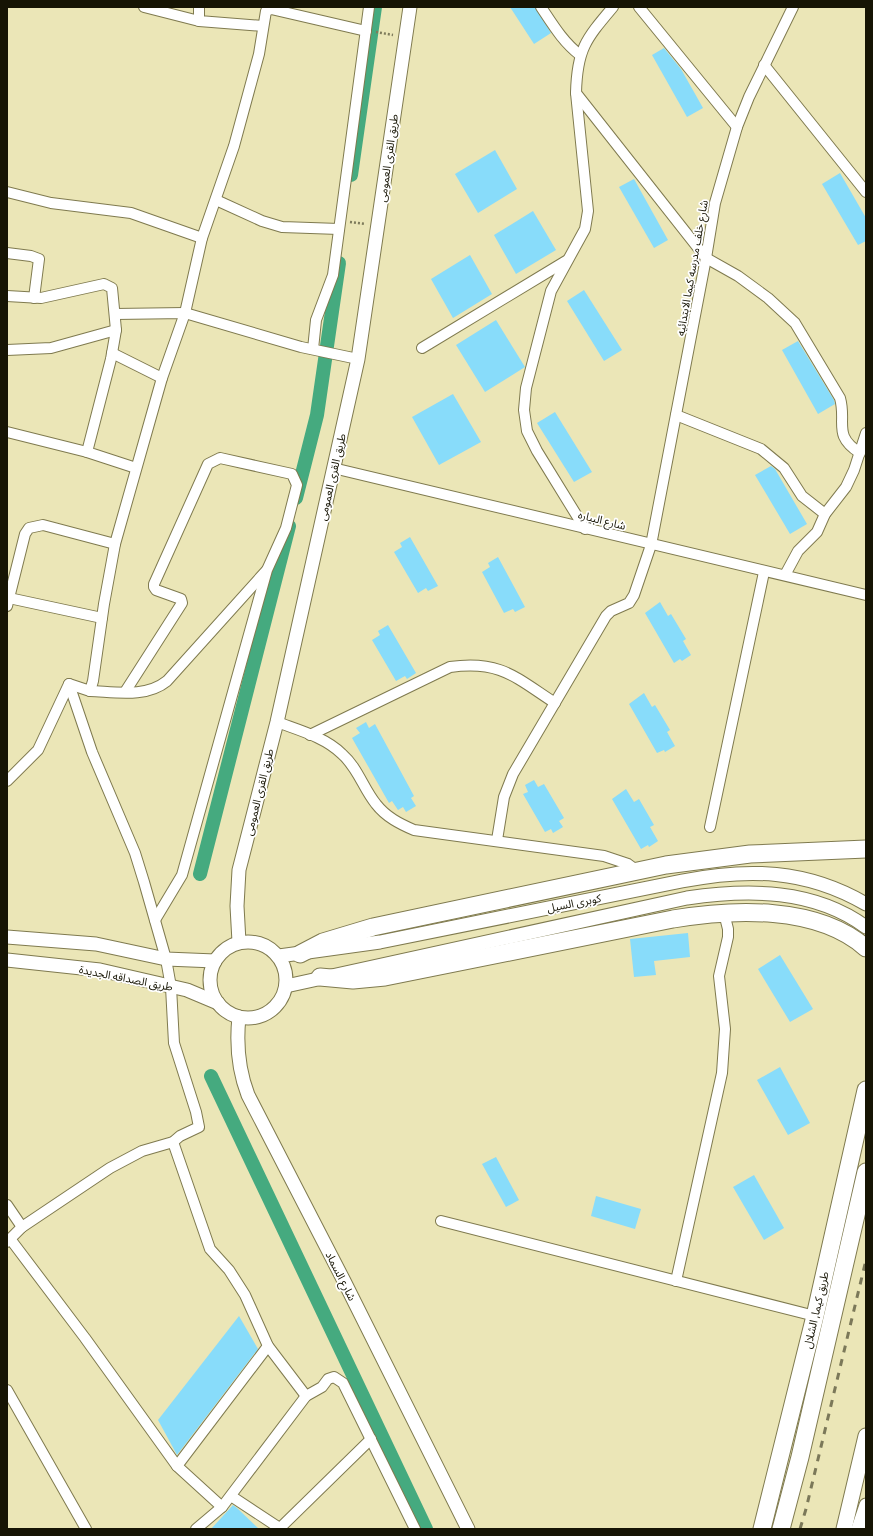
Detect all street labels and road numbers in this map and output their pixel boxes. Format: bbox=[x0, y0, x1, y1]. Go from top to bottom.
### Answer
street label: طريق القرى العمومى bbox=[376, 113, 401, 203]
street label: شارع خلف مدرسه كيما الابتدائيه bbox=[674, 199, 712, 337]
street label: طريق القرى العمومى bbox=[316, 432, 349, 522]
street label: شارع البياره bbox=[576, 508, 627, 534]
street label: طريق القرى العمومى bbox=[242, 747, 277, 837]
street label: كوبرى السيل bbox=[546, 892, 603, 915]
street label: طريق الصداقه الجديدة bbox=[78, 963, 174, 994]
street label: شارع السماد bbox=[322, 1249, 359, 1304]
street label: طريق كيما, الشلال bbox=[801, 1270, 832, 1350]

